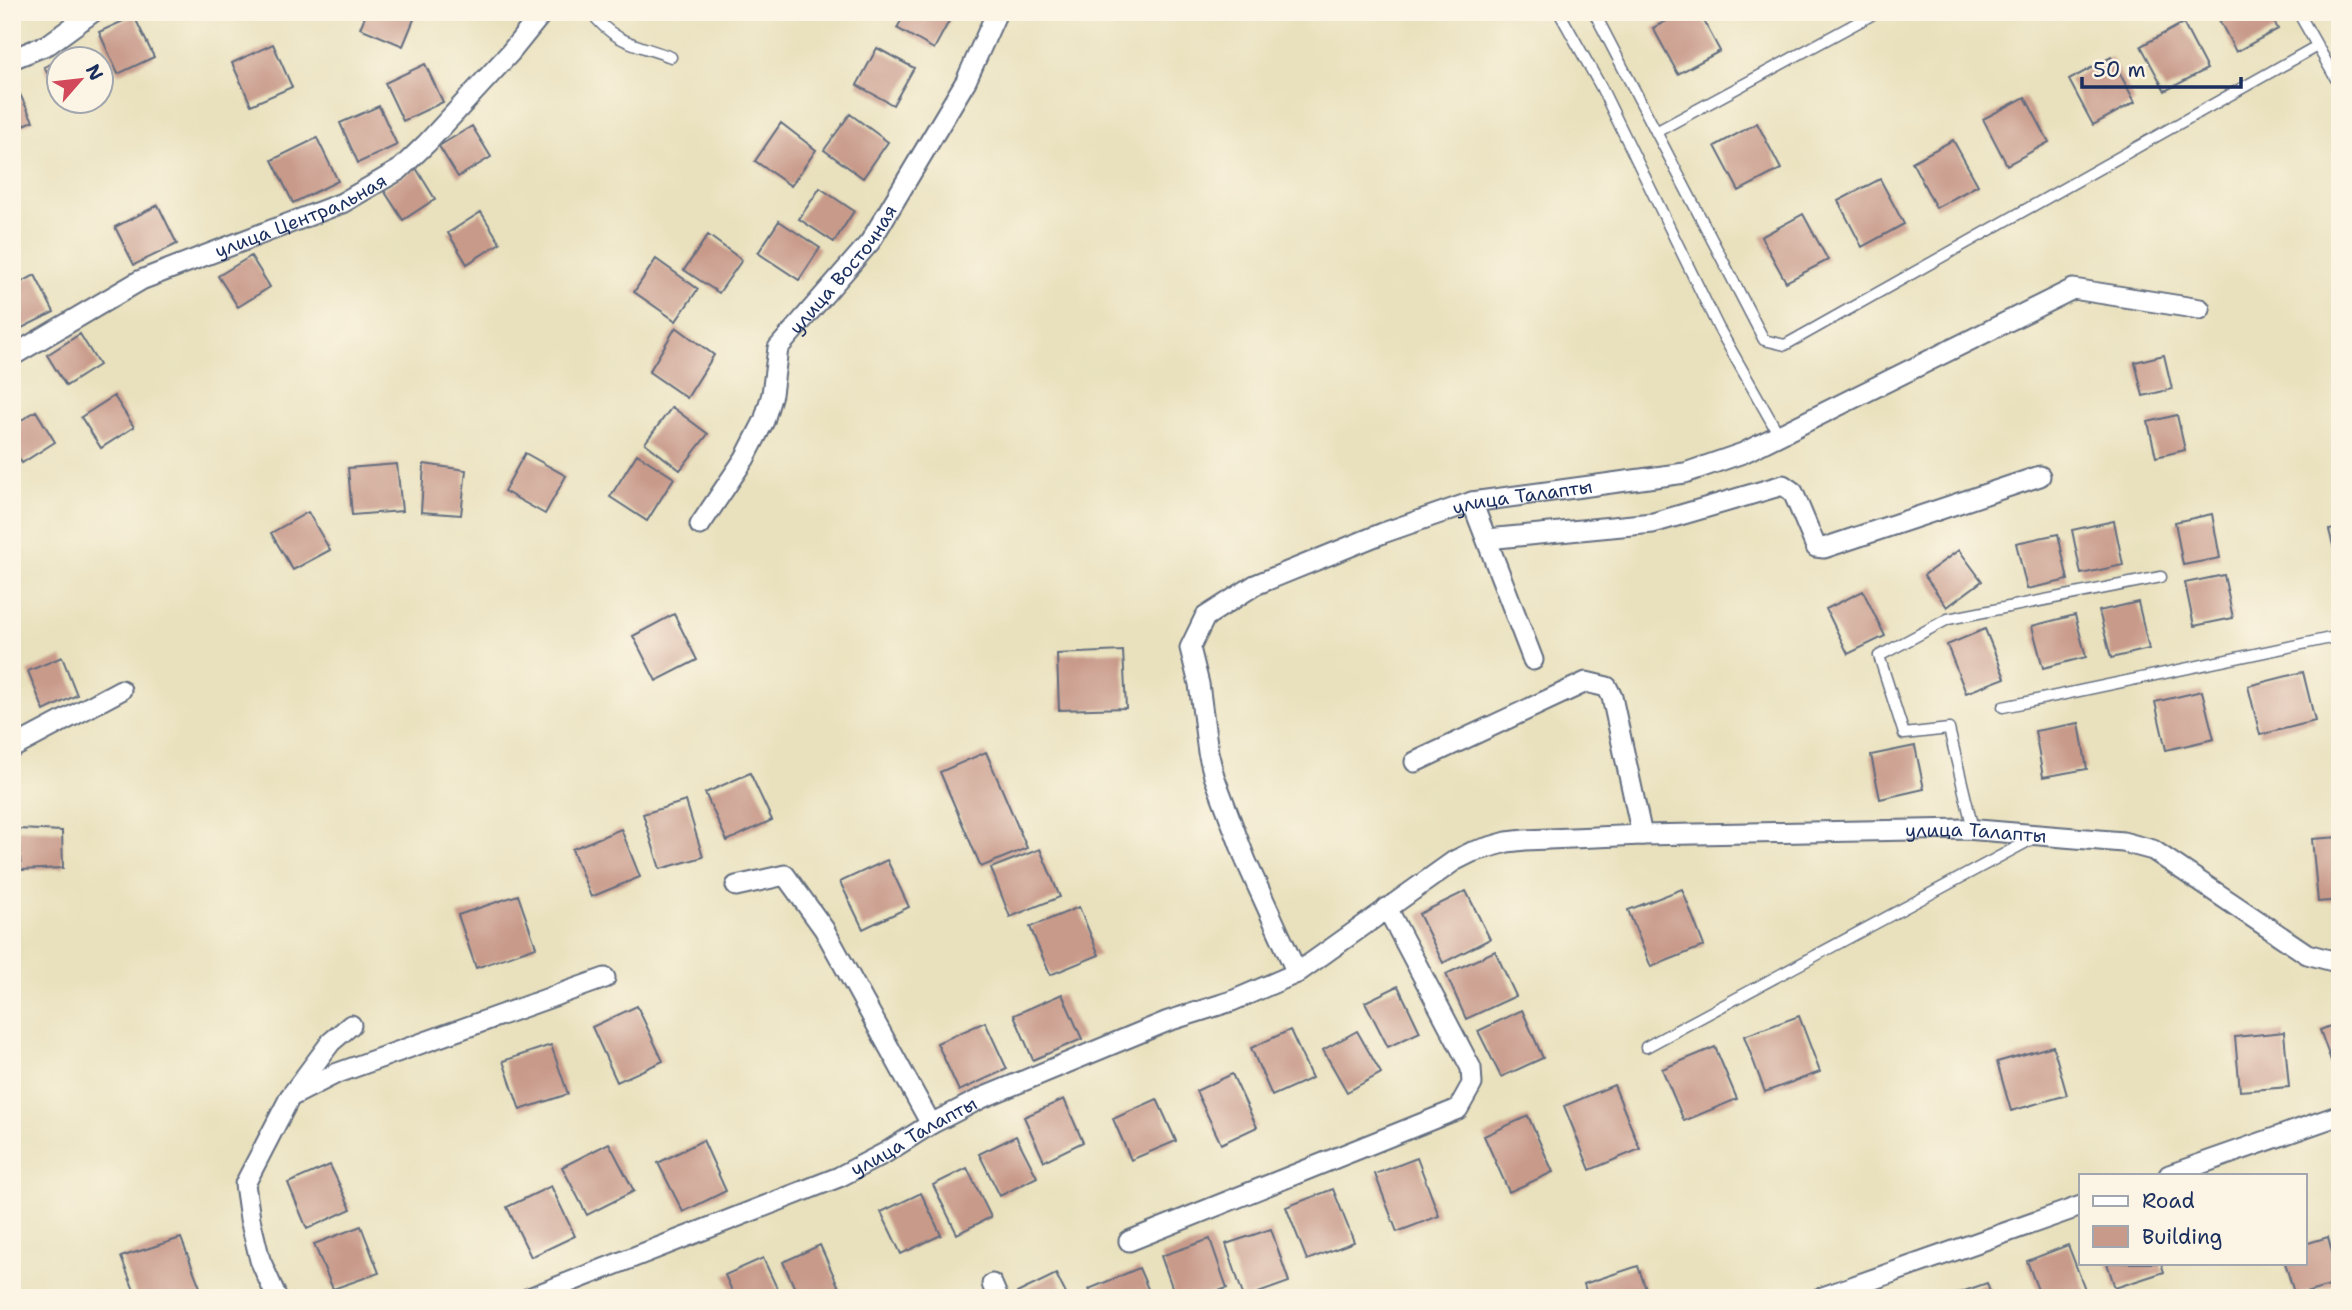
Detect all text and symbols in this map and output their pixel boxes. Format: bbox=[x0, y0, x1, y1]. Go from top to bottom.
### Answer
north arrow bbox=[46, 46, 116, 116]
scale bar bbox=[2082, 46, 2242, 90]
text: 50 m bbox=[2093, 56, 2146, 84]
text: N bbox=[80, 60, 109, 85]
street label: улица Центральная bbox=[211, 168, 391, 264]
street label: улица Восточная bbox=[784, 200, 902, 340]
street label: улица Талапты bbox=[1449, 474, 1594, 521]
street label: улица Талапты bbox=[1905, 817, 2048, 849]
street label: улица Талапты bbox=[846, 1091, 981, 1182]
legend bbox=[2079, 1174, 2306, 1264]
text: Road bbox=[2142, 1187, 2195, 1215]
text: Building bbox=[2142, 1223, 2222, 1251]

